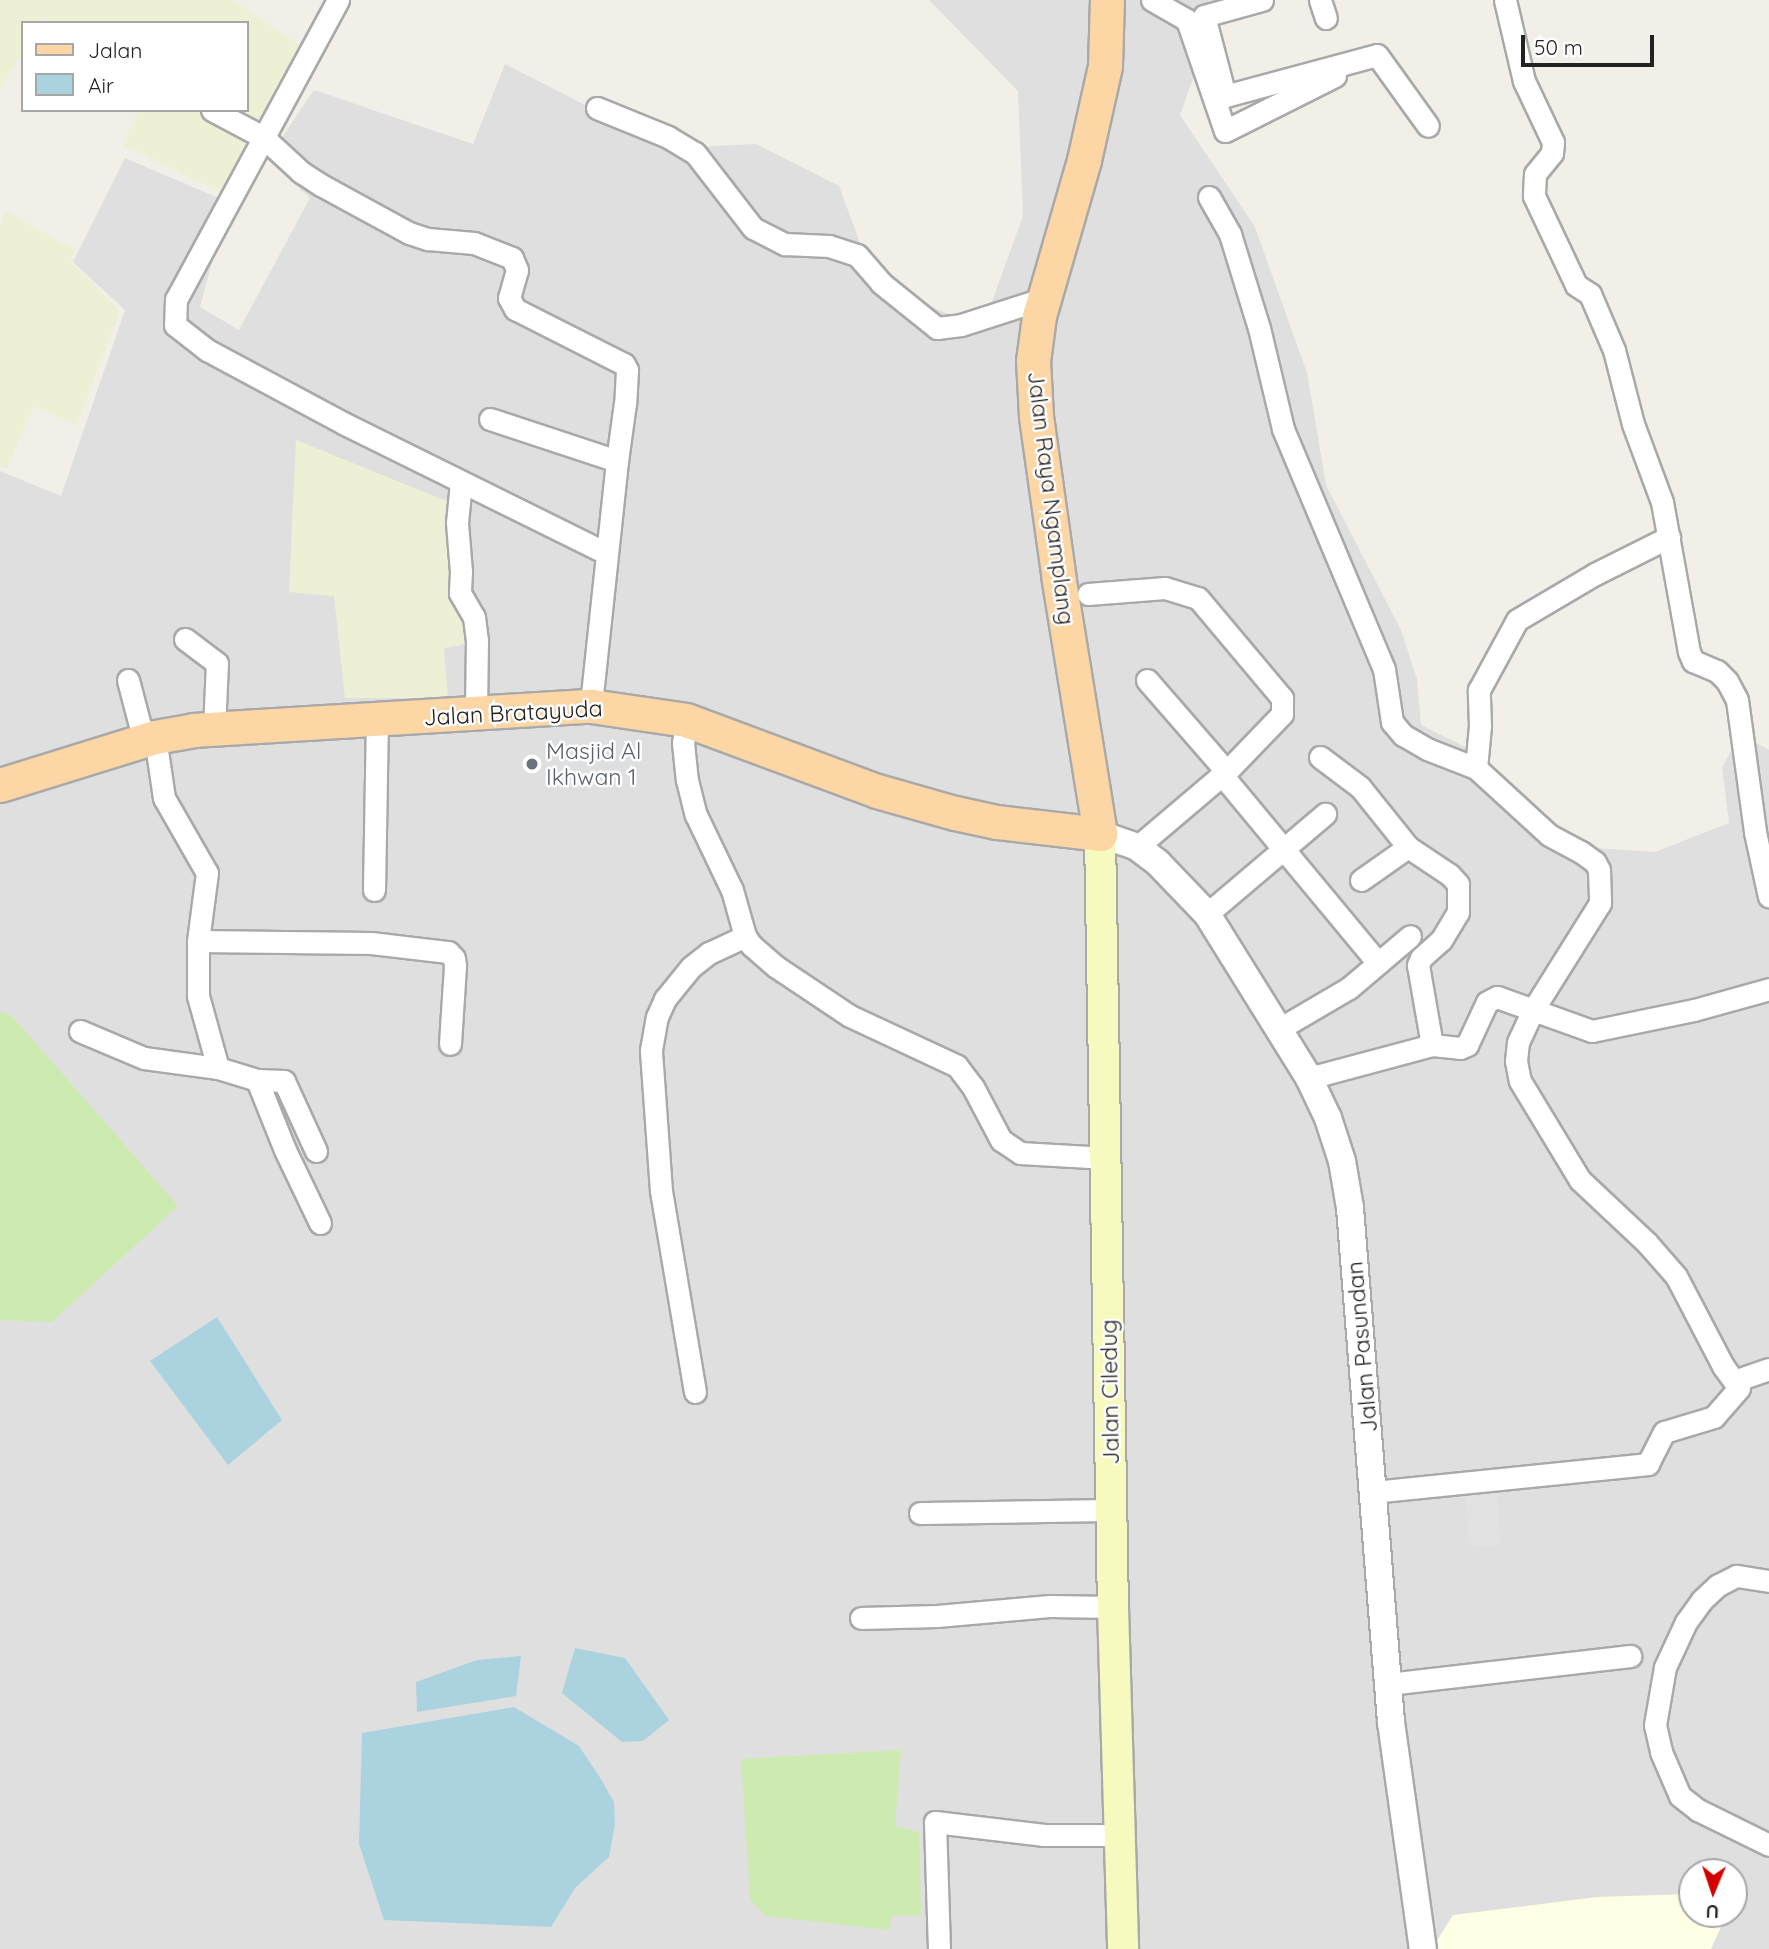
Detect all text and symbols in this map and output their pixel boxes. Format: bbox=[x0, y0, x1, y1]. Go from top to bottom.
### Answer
legend bbox=[21, 21, 248, 112]
scale bar bbox=[1524, 21, 1657, 65]
text: 50 m bbox=[1534, 34, 1583, 60]
text: Jalan bbox=[88, 37, 142, 63]
text: Air bbox=[88, 72, 114, 98]
street label: Jalan Raya Ngamplang bbox=[1022, 370, 1080, 626]
street label: Jalan Bratayuda bbox=[423, 695, 603, 731]
place label: Masjid Al Ikhwan 1 bbox=[546, 737, 641, 791]
marker: Masjid Al Ikhwan 1 bbox=[524, 756, 540, 772]
street label: Jalan Pasundan bbox=[1341, 1260, 1383, 1434]
street label: Jalan Ciledug bbox=[1095, 1319, 1125, 1465]
north arrow bbox=[1678, 1858, 1748, 1928]
text: U bbox=[1705, 1900, 1719, 1924]

